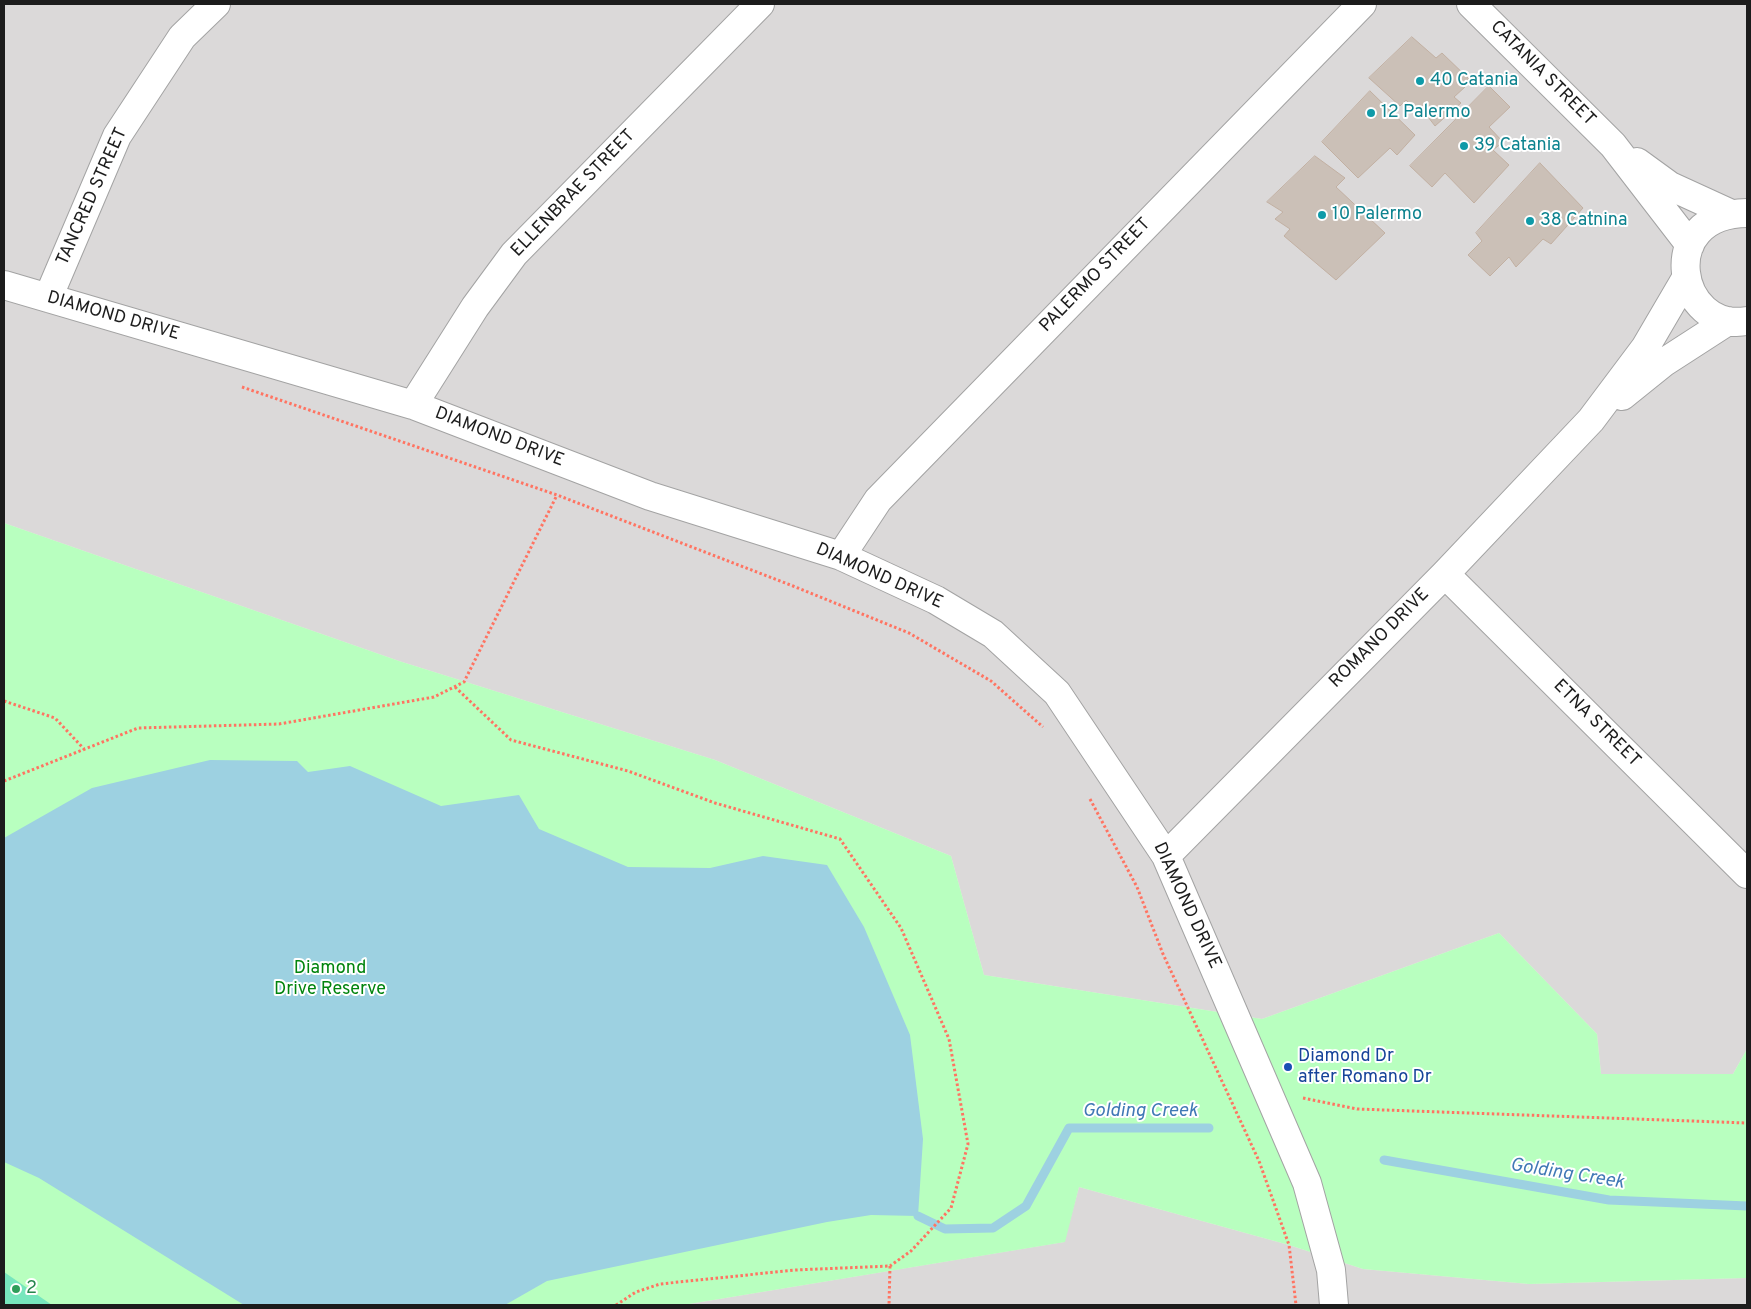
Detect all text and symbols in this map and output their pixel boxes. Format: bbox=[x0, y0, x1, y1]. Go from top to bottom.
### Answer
street label: CATANIA STREET bbox=[1485, 17, 1599, 131]
place label: 40 Catania bbox=[1430, 70, 1518, 92]
marker: 40 Catania bbox=[1414, 75, 1426, 87]
place label: 12 Palermo bbox=[1381, 102, 1470, 124]
marker: 12 Palermo bbox=[1365, 107, 1377, 119]
street label: TANCRED STREET bbox=[53, 125, 133, 269]
street label: ELLENBRAE STREET bbox=[508, 126, 640, 262]
place label: 39 Catania bbox=[1474, 135, 1561, 157]
marker: 39 Catania bbox=[1458, 140, 1470, 152]
place label: 10 Palermo bbox=[1332, 204, 1422, 226]
marker: 10 Palermo bbox=[1316, 209, 1328, 221]
place label: 38 Catnina bbox=[1540, 210, 1627, 232]
street label: PALERMO STREET bbox=[1036, 214, 1156, 338]
marker: 38 Catnina bbox=[1524, 215, 1536, 227]
street label: DIAMOND DRIVE bbox=[44, 288, 182, 346]
street label: DIAMOND DRIVE bbox=[431, 403, 567, 473]
street label: DIAMOND DRIVE bbox=[812, 539, 946, 615]
street label: ROMANO DRIVE bbox=[1326, 585, 1434, 693]
street label: ETNA STREET bbox=[1548, 676, 1644, 772]
street label: DIAMOND DRIVE bbox=[1147, 839, 1225, 973]
park label: Diamond Drive Reserve bbox=[274, 958, 386, 1001]
place label: Diamond Dr after Romano Dr bbox=[1298, 1046, 1432, 1088]
marker: Diamond Dr after Romano Dr bbox=[1282, 1061, 1294, 1073]
water label: Golding Creek bbox=[1082, 1101, 1198, 1123]
water label: Golding Creek bbox=[1508, 1155, 1626, 1195]
place label: 2 bbox=[26, 1278, 37, 1300]
marker: 2 bbox=[10, 1283, 22, 1295]

